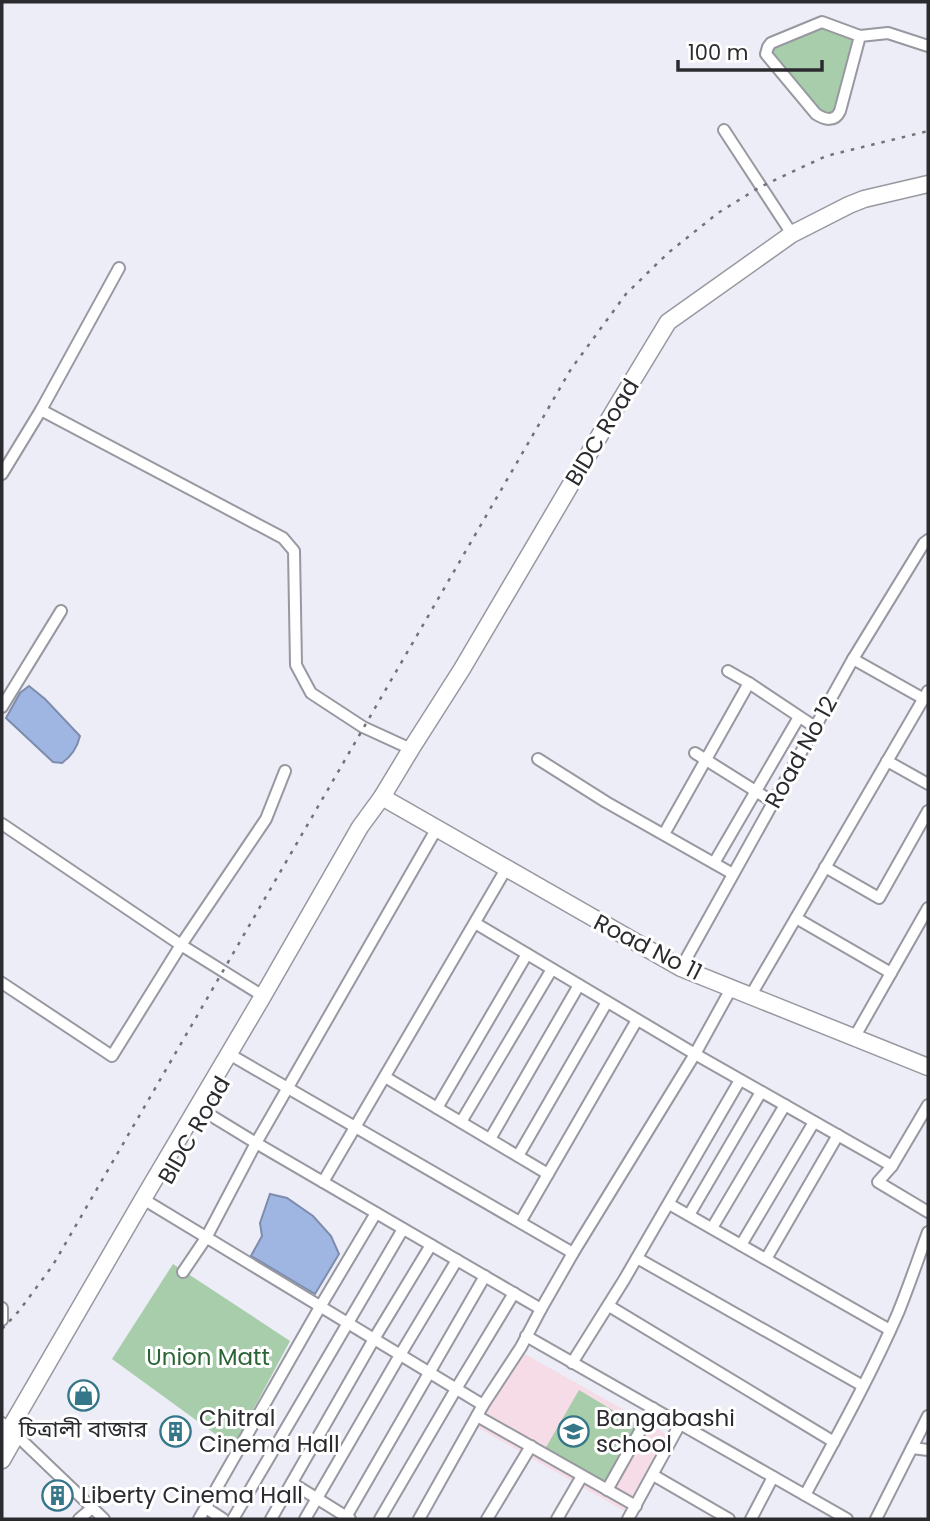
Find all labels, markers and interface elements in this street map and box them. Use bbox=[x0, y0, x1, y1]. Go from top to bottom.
scale bar bbox=[678, 28, 822, 72]
text: 100 m bbox=[688, 38, 748, 67]
street label: BIDC Road bbox=[557, 372, 647, 492]
street label: Road No 12 bbox=[757, 690, 845, 814]
street label: Road No 11 bbox=[588, 906, 708, 988]
street label: BIDC Road bbox=[150, 1070, 238, 1190]
park label: Union Matt bbox=[146, 1341, 270, 1373]
shop icon: চিত্রালী বাজার bbox=[66, 1378, 100, 1412]
place label: Chitral Cinema Hall bbox=[199, 1402, 340, 1460]
place label: Bangabashi school bbox=[596, 1402, 735, 1460]
place label: চিত্রালী বাজার bbox=[18, 1413, 147, 1445]
building icon: Chitral Cinema Hall bbox=[159, 1414, 193, 1448]
school or university icon: Bangabashi school bbox=[556, 1414, 590, 1448]
building icon: Liberty Cinema Hall bbox=[41, 1478, 75, 1512]
place label: Liberty Cinema Hall bbox=[81, 1479, 303, 1511]

